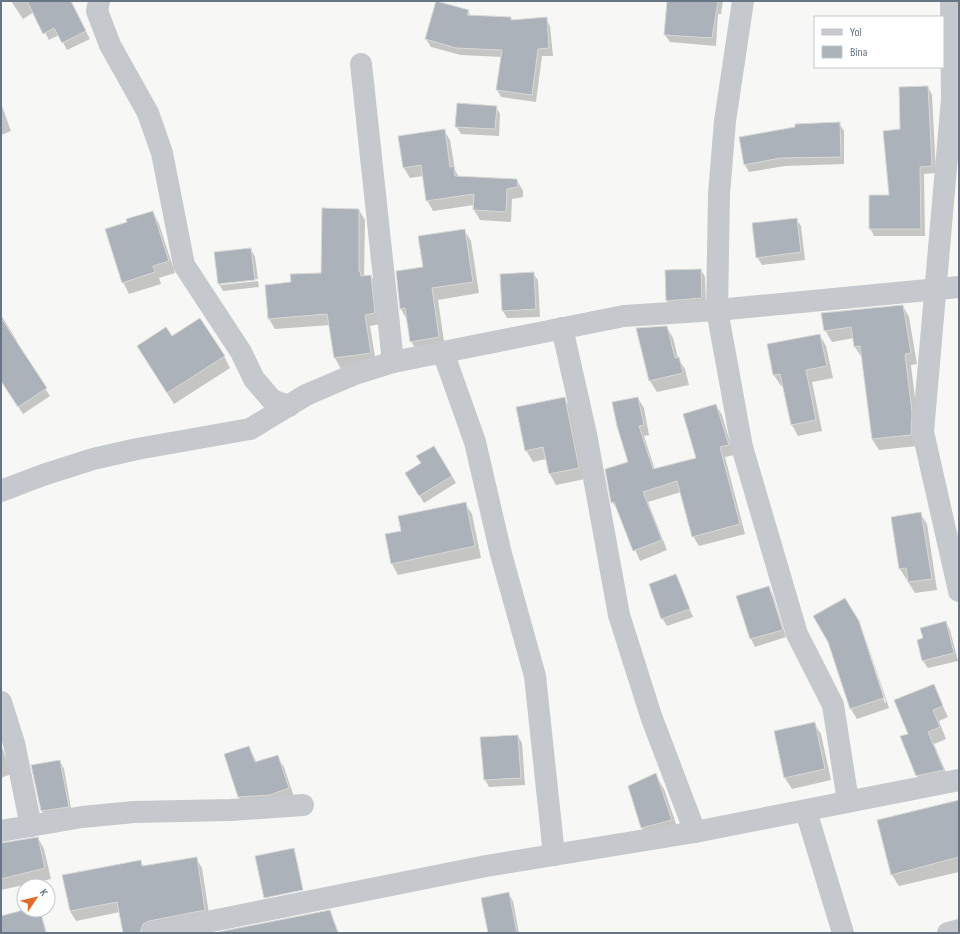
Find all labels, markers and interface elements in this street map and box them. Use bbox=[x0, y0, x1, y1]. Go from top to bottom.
legend bbox=[814, 16, 944, 68]
text: Yol bbox=[850, 25, 862, 40]
text: Bina bbox=[850, 45, 868, 60]
north arrow bbox=[16, 878, 56, 918]
text: K bbox=[37, 887, 51, 899]

